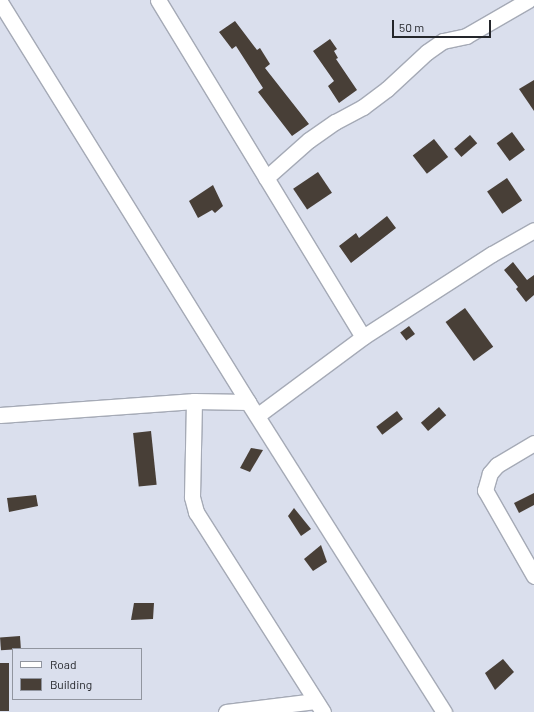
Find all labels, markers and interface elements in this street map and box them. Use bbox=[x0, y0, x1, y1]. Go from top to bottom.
scale bar bbox=[394, 12, 493, 38]
text: 50 m bbox=[399, 20, 424, 34]
legend bbox=[12, 648, 142, 700]
text: Road bbox=[50, 657, 77, 671]
text: Building bbox=[50, 677, 92, 691]

